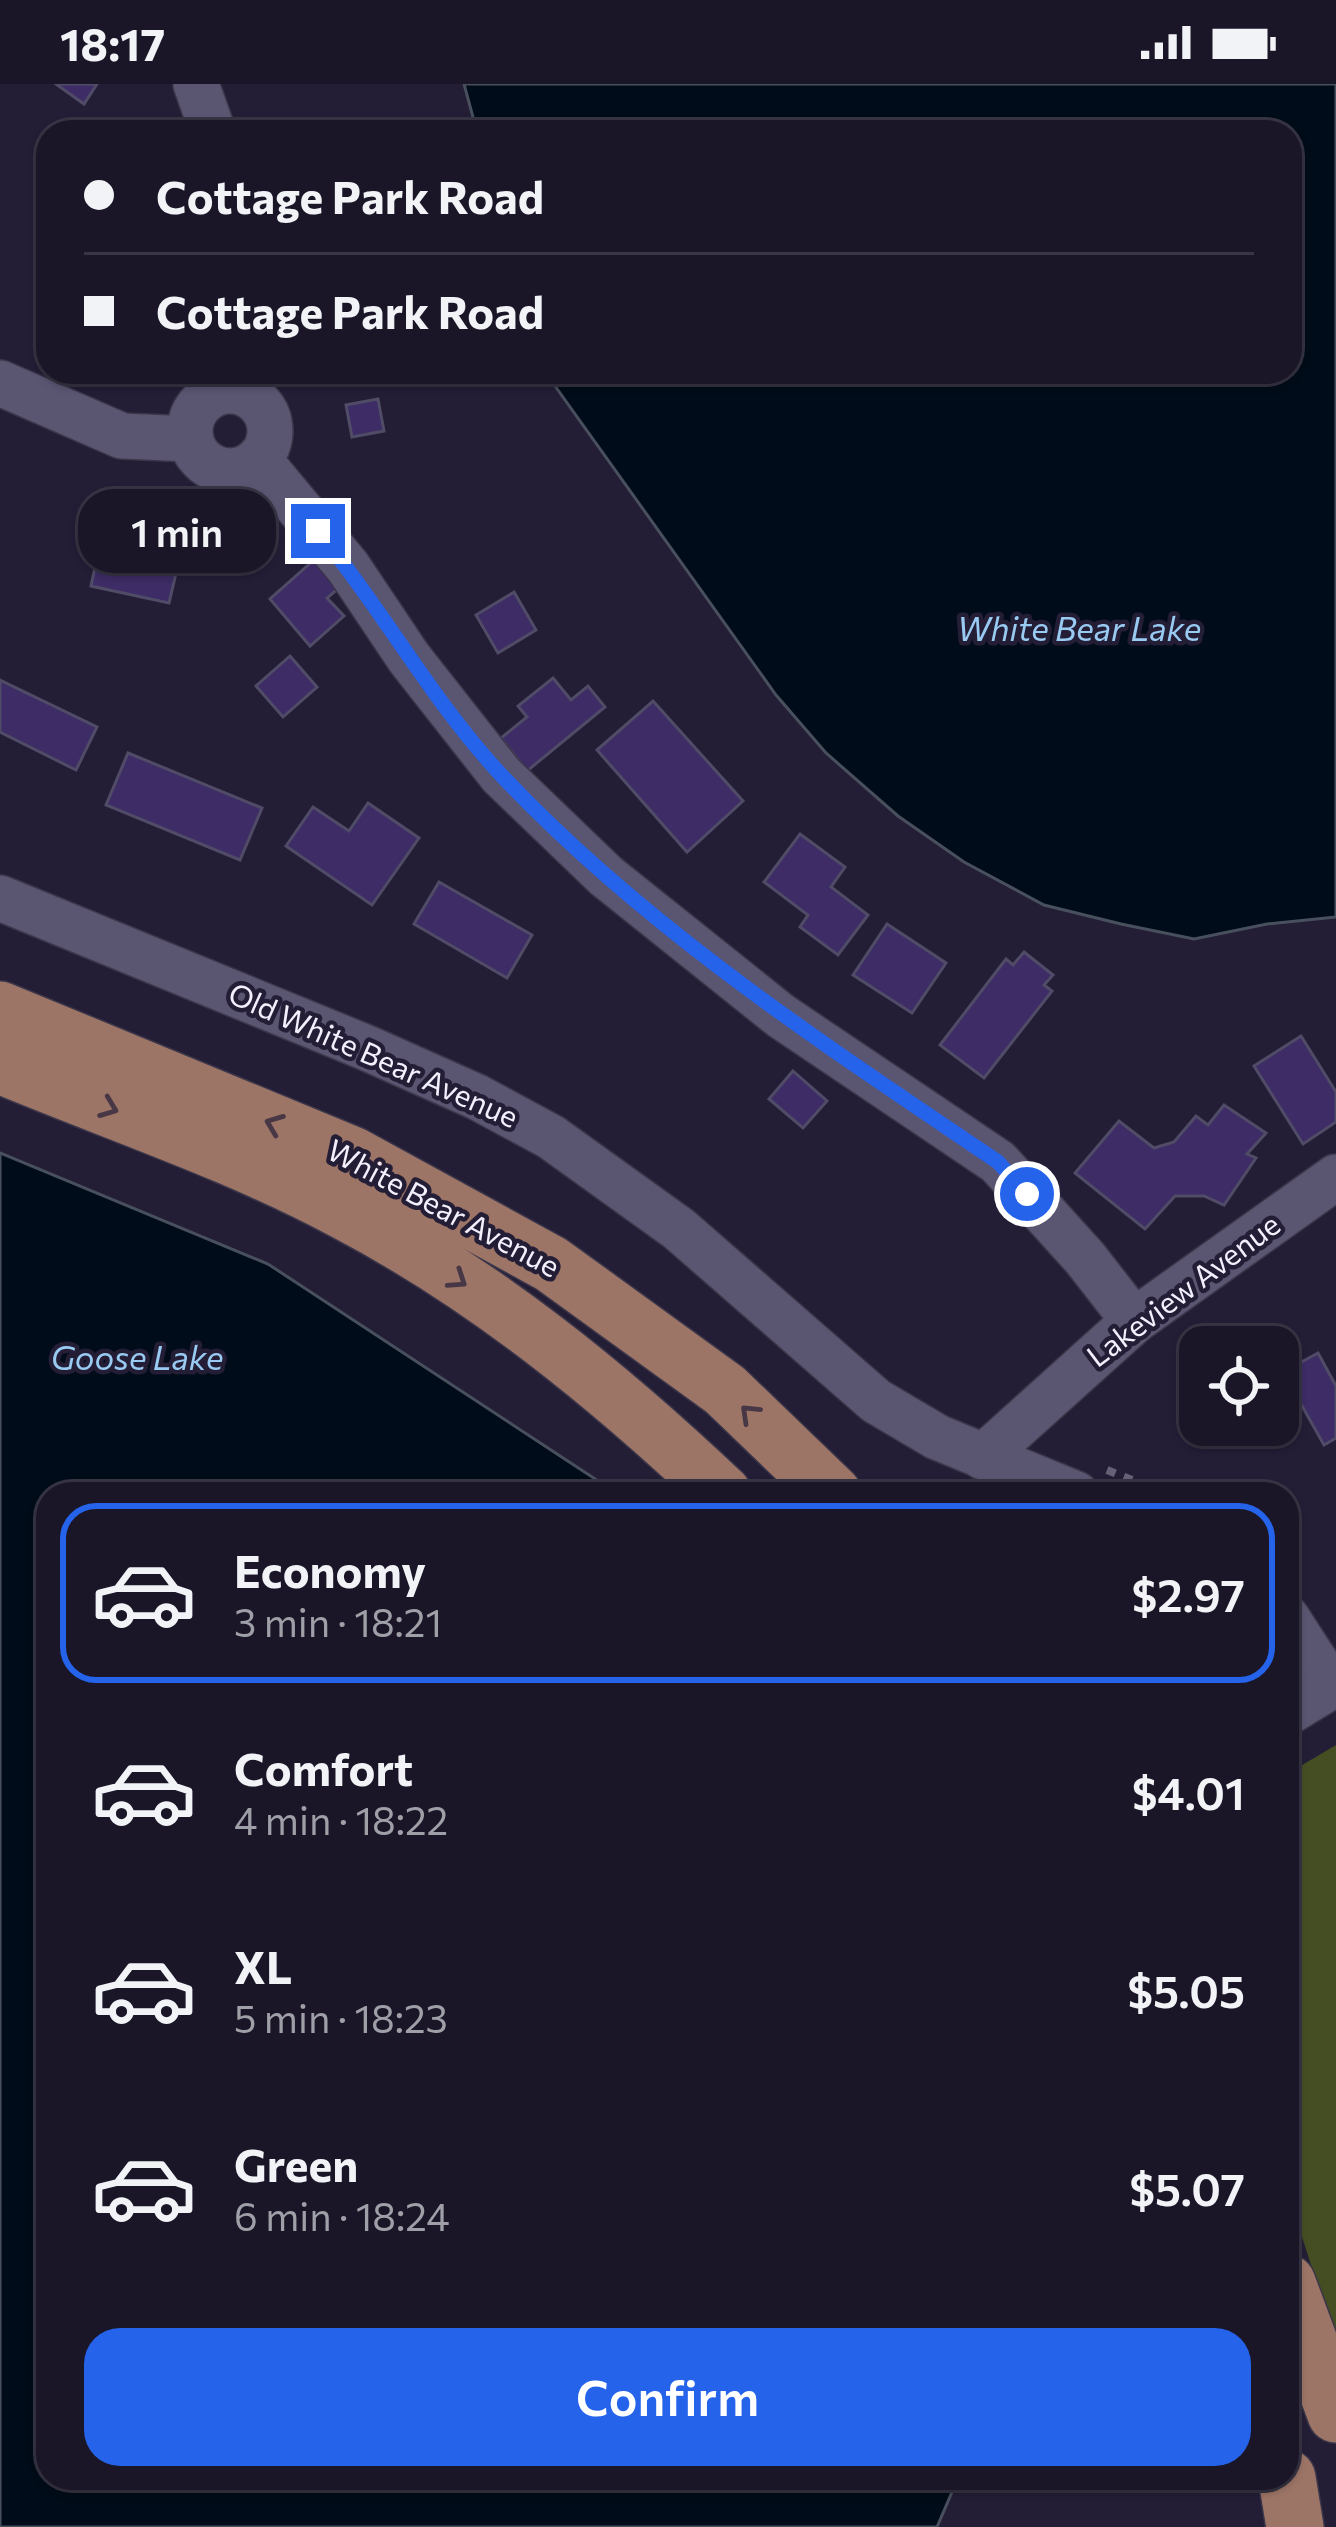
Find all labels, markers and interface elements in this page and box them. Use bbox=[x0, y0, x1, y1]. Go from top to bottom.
text: 18:17 bbox=[60, 15, 165, 70]
text: Cottage Park Road bbox=[156, 168, 544, 223]
text: Cottage Park Road bbox=[156, 283, 544, 338]
callout: 1 min bbox=[78, 489, 276, 573]
route end bbox=[291, 504, 345, 558]
text: 1 min bbox=[131, 507, 223, 555]
water label: White Bear Lake bbox=[957, 607, 1201, 648]
street label: Old White Bear Avenue bbox=[224, 973, 525, 1134]
one-way arrow bbox=[97, 1094, 118, 1118]
one-way arrow bbox=[265, 1114, 286, 1139]
street label: White Bear Avenue bbox=[322, 1130, 567, 1284]
route start bbox=[1000, 1167, 1054, 1221]
street label: Lakeview Avenue bbox=[1079, 1204, 1286, 1374]
one-way arrow bbox=[444, 1266, 466, 1288]
map controls bbox=[1179, 1326, 1299, 1446]
button: locate bbox=[1179, 1326, 1299, 1446]
water label: Goose Lake bbox=[51, 1336, 223, 1377]
one-way arrow bbox=[741, 1405, 762, 1427]
icon: car bbox=[90, 1539, 198, 1647]
text: Economy bbox=[234, 1542, 426, 1597]
text: $2.97 bbox=[1131, 1566, 1245, 1621]
text: 3 min · 18:21 bbox=[234, 1597, 442, 1645]
icon: car bbox=[90, 1737, 198, 1845]
text: Comfort bbox=[234, 1740, 413, 1795]
text: $4.01 bbox=[1132, 1764, 1245, 1819]
text: 4 min · 18:22 bbox=[234, 1795, 448, 1843]
icon: car bbox=[90, 1935, 198, 2043]
text: XL bbox=[234, 1938, 292, 1993]
text: $5.05 bbox=[1127, 1962, 1245, 2017]
text: 5 min · 18:23 bbox=[234, 1993, 448, 2041]
icon: car bbox=[90, 2133, 198, 2241]
text: Green bbox=[234, 2136, 358, 2191]
text: $5.07 bbox=[1129, 2160, 1245, 2215]
text: 6 min · 18:24 bbox=[234, 2191, 450, 2239]
button: Confirm bbox=[84, 2328, 1251, 2466]

